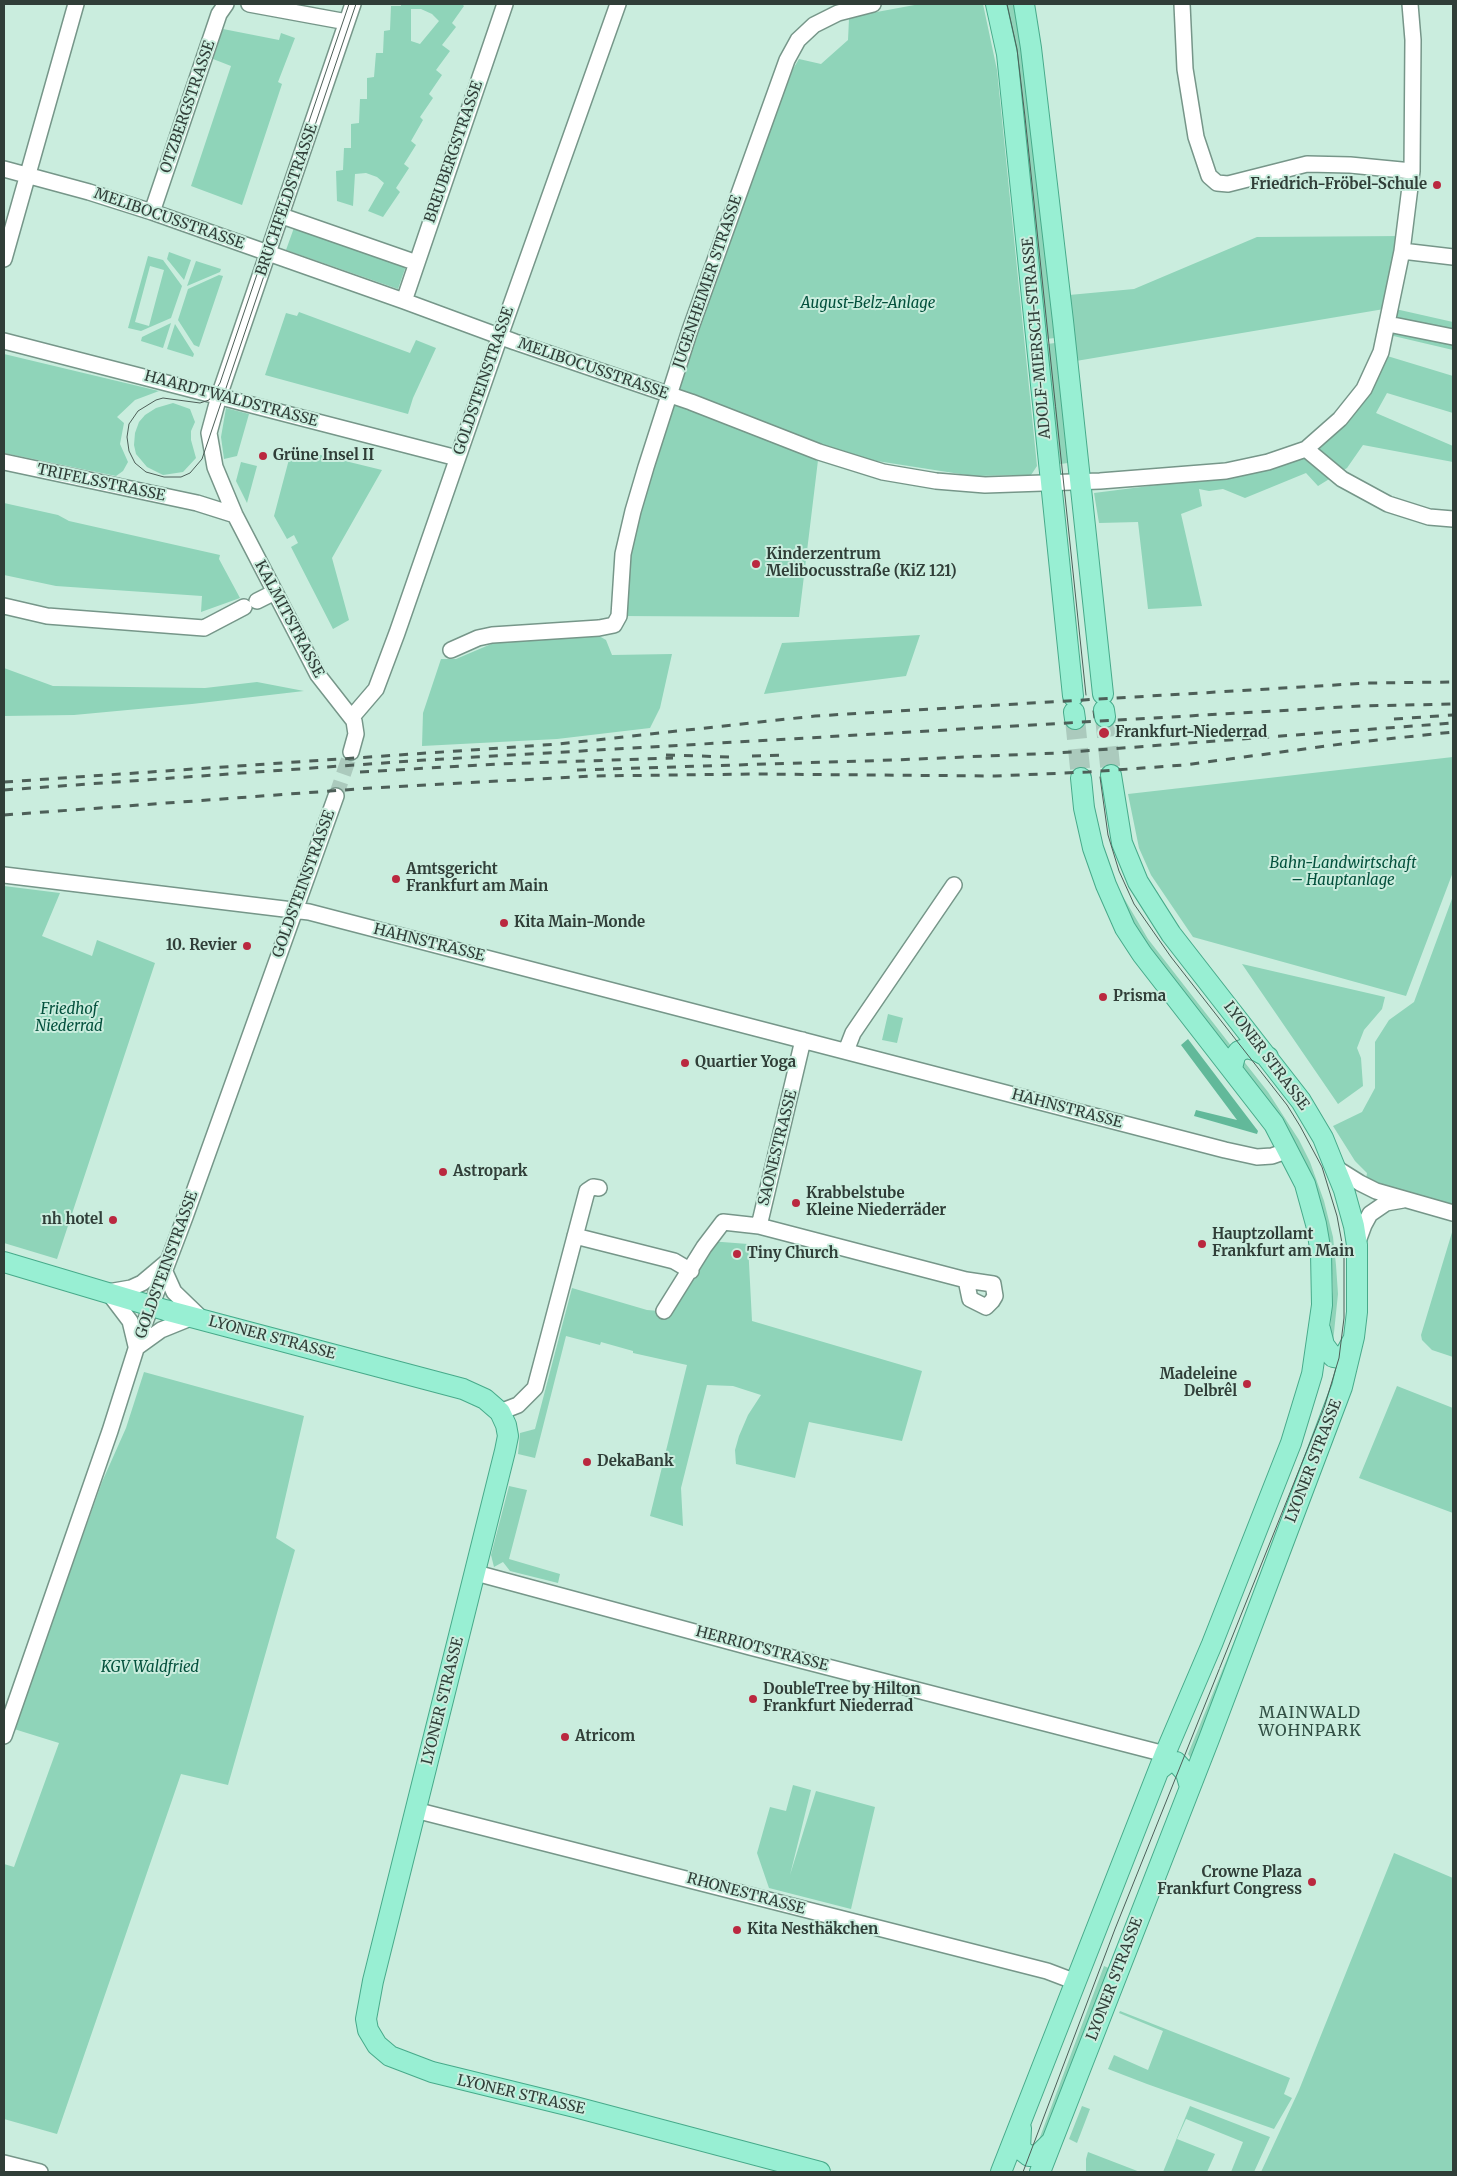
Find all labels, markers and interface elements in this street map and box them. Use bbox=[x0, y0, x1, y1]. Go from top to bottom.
street label: OTZBERGSTRASSE bbox=[157, 38, 219, 176]
street label: BREUBERGSTRASSE bbox=[421, 79, 487, 225]
street label: BRUCHFELDSTRASSE bbox=[253, 122, 321, 278]
place label: Friedrich-Fröbel-Schule bbox=[1250, 176, 1427, 194]
marker: Friedrich-Fröbel-Schule bbox=[1431, 179, 1443, 191]
street label: MELIBOCUSSTRASSE bbox=[91, 185, 247, 253]
street label: JUGENHEIMER STRASSE bbox=[670, 193, 746, 371]
street label: ADOLF-MIERSCH-STRASSE bbox=[1019, 236, 1055, 440]
park label: August-Belz-Anlage bbox=[801, 295, 935, 313]
street label: GOLDSTEINSTRASSE bbox=[450, 305, 518, 457]
street label: MELIBOCUSSTRASSE bbox=[515, 335, 671, 403]
street label: HAARDTWALDSTRASSE bbox=[142, 367, 320, 431]
place label: Grüne Insel II bbox=[273, 447, 374, 465]
marker: Grüne Insel II bbox=[257, 450, 269, 462]
street label: TRIFELSSTRASSE bbox=[35, 461, 167, 505]
place label: Kinderzentrum Melibocusstraße (KiZ 121) bbox=[766, 546, 957, 581]
street label: KALMITSTRASSE bbox=[251, 557, 327, 681]
marker: Kinderzentrum Melibocusstraße (KiZ 121) bbox=[750, 558, 762, 570]
place label: Frankfurt-Niederrad bbox=[1115, 724, 1267, 742]
marker: Frankfurt-Niederrad bbox=[1097, 726, 1111, 740]
street label: GOLDSTEINSTRASSE bbox=[269, 808, 339, 960]
park label: Bahn-Landwirtschaft – Hauptanlage bbox=[1270, 855, 1416, 890]
place label: Amtsgericht Frankfurt am Main bbox=[406, 861, 548, 896]
marker: Amtsgericht Frankfurt am Main bbox=[390, 873, 402, 885]
place label: Kita Main-Monde bbox=[514, 914, 645, 932]
marker: Kita Main-Monde bbox=[498, 917, 510, 929]
street label: HAHNSTRASSE bbox=[372, 921, 486, 965]
place label: 10. Revier bbox=[166, 937, 237, 955]
marker: 10. Revier bbox=[241, 940, 253, 952]
place label: Prisma bbox=[1113, 988, 1166, 1006]
marker: Prisma bbox=[1097, 991, 1109, 1003]
street label: LYONER STRASSE bbox=[1219, 998, 1313, 1114]
park label: Friedhof Niederrad bbox=[35, 1001, 103, 1036]
place label: Quartier Yoga bbox=[695, 1054, 796, 1072]
marker: Quartier Yoga bbox=[679, 1057, 691, 1069]
street label: HAHNSTRASSE bbox=[1010, 1086, 1124, 1132]
street label: SAONESTRASSE bbox=[755, 1088, 801, 1208]
place label: Astropark bbox=[453, 1163, 527, 1181]
marker: Astropark bbox=[437, 1166, 449, 1178]
place label: Krabbelstube Kleine Niederräder bbox=[806, 1185, 946, 1220]
street label: GOLDSTEINSTRASSE bbox=[132, 1189, 202, 1341]
marker: Krabbelstube Kleine Niederräder bbox=[790, 1197, 802, 1209]
place label: nh hotel bbox=[42, 1211, 103, 1229]
marker: nh hotel bbox=[107, 1214, 119, 1226]
place label: Hauptzollamt Frankfurt am Main bbox=[1212, 1226, 1354, 1261]
marker: Hauptzollamt Frankfurt am Main bbox=[1196, 1238, 1208, 1250]
place label: Tiny Church bbox=[747, 1245, 839, 1263]
marker: Tiny Church bbox=[731, 1248, 743, 1260]
street label: LYONER STRASSE bbox=[207, 1312, 337, 1364]
place label: Madeleine Delbrêl bbox=[1160, 1366, 1237, 1401]
marker: Madeleine Delbrêl bbox=[1241, 1378, 1253, 1390]
street label: LYONER STRASSE bbox=[1282, 1397, 1346, 1525]
place label: DekaBank bbox=[597, 1453, 674, 1471]
marker: DekaBank bbox=[581, 1456, 593, 1468]
street label: HERRIOTSTRASSE bbox=[694, 1623, 830, 1675]
street label: LYONER STRASSE bbox=[418, 1635, 468, 1767]
park label: KGV Waldfried bbox=[101, 1659, 199, 1677]
place label: DoubleTree by Hilton Frankfurt Niederrad bbox=[763, 1681, 921, 1716]
marker: DoubleTree by Hilton Frankfurt Niederrad bbox=[747, 1693, 759, 1705]
district label: MAINWALD WOHNPARK bbox=[1257, 1703, 1363, 1741]
place label: Atricom bbox=[575, 1728, 635, 1746]
marker: Atricom bbox=[559, 1731, 571, 1743]
place label: Crowne Plaza Frankfurt Congress bbox=[1157, 1864, 1302, 1899]
street label: RHONESTRASSE bbox=[685, 1870, 807, 1918]
marker: Crowne Plaza Frankfurt Congress bbox=[1306, 1876, 1318, 1888]
street label: LYONER STRASSE bbox=[1083, 1915, 1147, 2043]
place label: Kita Nesthäkchen bbox=[747, 1921, 878, 1939]
marker: Kita Nesthäkchen bbox=[731, 1924, 743, 1936]
street label: LYONER STRASSE bbox=[455, 2072, 587, 2118]

